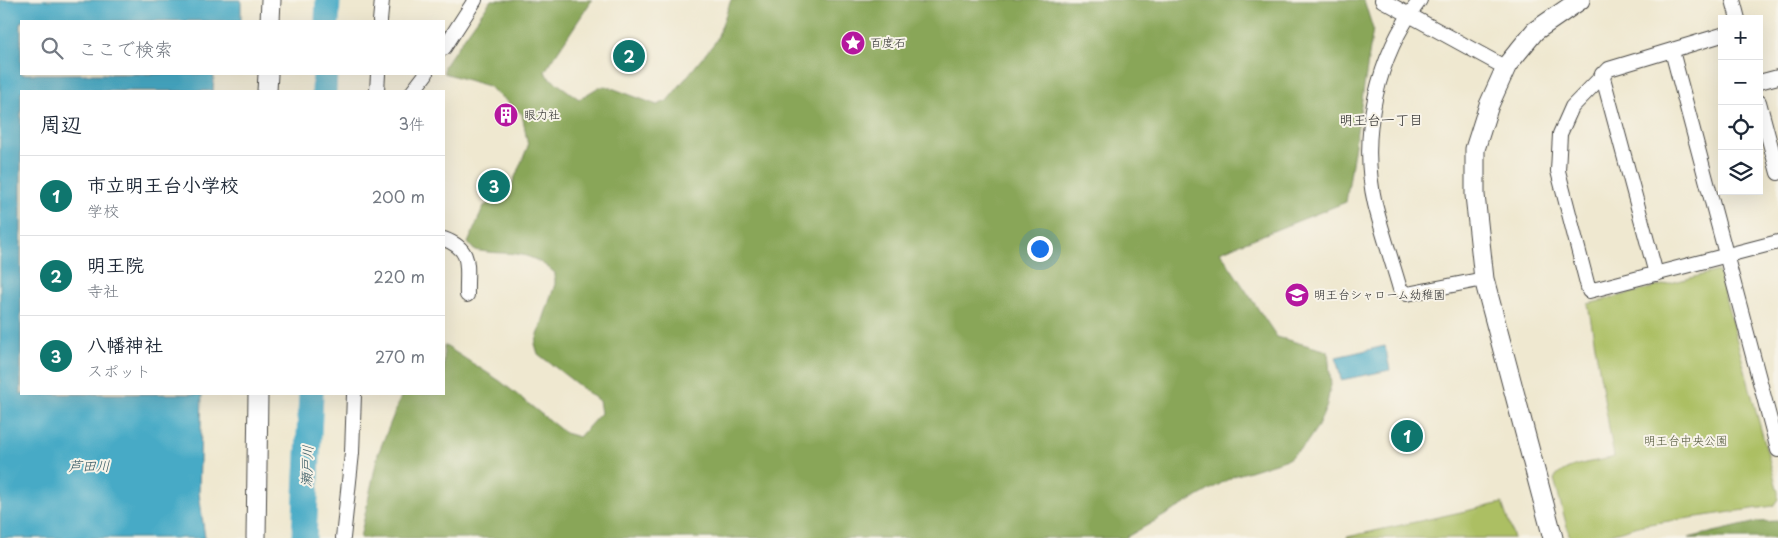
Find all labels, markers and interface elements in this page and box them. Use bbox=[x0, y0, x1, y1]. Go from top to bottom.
map controls bbox=[1718, 15, 1763, 195]
button: + bbox=[1718, 15, 1763, 60]
search box bbox=[20, 20, 445, 75]
place icon: 百度石 bbox=[840, 30, 866, 56]
place label: 百度石 bbox=[870, 33, 906, 51]
icon: search bbox=[38, 34, 66, 62]
text: ここで検索 bbox=[78, 34, 173, 62]
pin: 2 bbox=[613, 37, 645, 75]
button: − bbox=[1718, 60, 1763, 105]
building icon: 眼力社 bbox=[493, 102, 519, 128]
place label: 眼力社 bbox=[524, 105, 560, 123]
button: locate bbox=[1718, 105, 1763, 150]
text: 周辺 bbox=[40, 107, 82, 139]
district label: 明王台一丁目 bbox=[1339, 109, 1423, 130]
text: 3件 bbox=[398, 111, 425, 135]
button: layers bbox=[1718, 150, 1763, 195]
pin: 3 bbox=[478, 167, 510, 205]
text: 市立明王台小学校 bbox=[87, 170, 239, 198]
text: 1 bbox=[52, 184, 60, 208]
text: 200 m bbox=[372, 184, 425, 208]
text: 学校 bbox=[87, 198, 119, 222]
your location bbox=[1027, 236, 1053, 262]
text: 明王院 bbox=[87, 250, 144, 278]
text: 2 bbox=[50, 264, 62, 288]
text: 220 m bbox=[374, 264, 425, 288]
text: 寺社 bbox=[87, 278, 119, 302]
school or university icon: 明王台シャローム幼稚園 bbox=[1284, 282, 1310, 308]
place label: 明王台シャローム幼稚園 bbox=[1314, 285, 1446, 303]
text: 八幡神社 bbox=[87, 330, 163, 358]
text: 3 bbox=[51, 344, 61, 368]
text: 270 m bbox=[375, 344, 425, 368]
text: スポット bbox=[87, 358, 151, 382]
pin: 1 bbox=[1391, 417, 1423, 455]
park label: 明王台中央公園 bbox=[1644, 431, 1728, 449]
water label: 瀬戸川 bbox=[295, 444, 318, 487]
water label: 芦田川 bbox=[68, 455, 110, 476]

